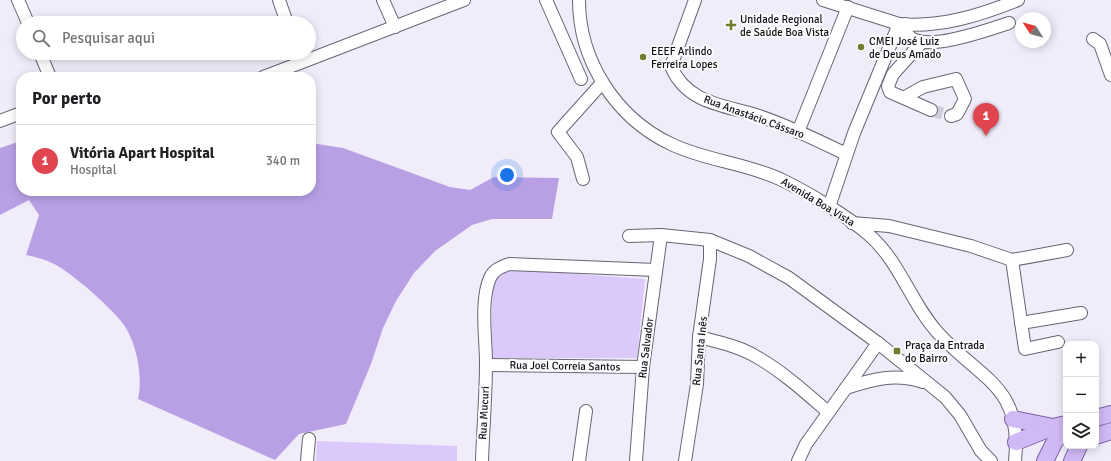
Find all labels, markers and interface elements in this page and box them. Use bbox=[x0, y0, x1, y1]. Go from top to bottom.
north arrow bbox=[1015, 12, 1051, 48]
place label: Unidade Regional de Saúde Boa Vista bbox=[740, 13, 830, 39]
search box bbox=[16, 16, 316, 60]
marker: Unidade Regional de Saúde Boa Vista bbox=[725, 19, 737, 31]
icon: search bbox=[30, 27, 52, 49]
text: Pesquisar aqui bbox=[62, 29, 155, 47]
place label: CMEI José Luiz de Deus Amado bbox=[869, 35, 941, 61]
marker: CMEI José Luiz de Deus Amado bbox=[856, 42, 866, 52]
place label: EEEF Arlindo Ferreira Lopes bbox=[651, 45, 718, 71]
marker: EEEF Arlindo Ferreira Lopes bbox=[638, 52, 648, 62]
text: Por perto bbox=[32, 88, 101, 109]
street label: Rua Anastácio Cássaro bbox=[702, 93, 806, 141]
pin: 1 bbox=[973, 103, 999, 136]
text: Vitória Apart Hospital bbox=[70, 144, 215, 162]
text: 1 bbox=[41, 153, 49, 169]
text: 340 m bbox=[266, 153, 300, 169]
text: Hospital bbox=[70, 162, 117, 178]
your location bbox=[497, 165, 517, 185]
street label: Avenida Boa Vista bbox=[779, 175, 858, 229]
street label: Rua Santa Inês bbox=[690, 316, 710, 386]
street label: Rua Salvador bbox=[636, 317, 656, 379]
place label: Praça da Entrada do Bairro bbox=[905, 339, 985, 365]
map controls bbox=[1063, 341, 1099, 449]
button: + bbox=[1063, 341, 1099, 377]
marker: Praça da Entrada do Bairro bbox=[892, 346, 902, 356]
street label: Rua Joel Correia Santos bbox=[509, 359, 621, 373]
button: − bbox=[1063, 377, 1099, 413]
street label: Rua Mucuri bbox=[476, 386, 492, 440]
button: layers bbox=[1063, 413, 1099, 449]

